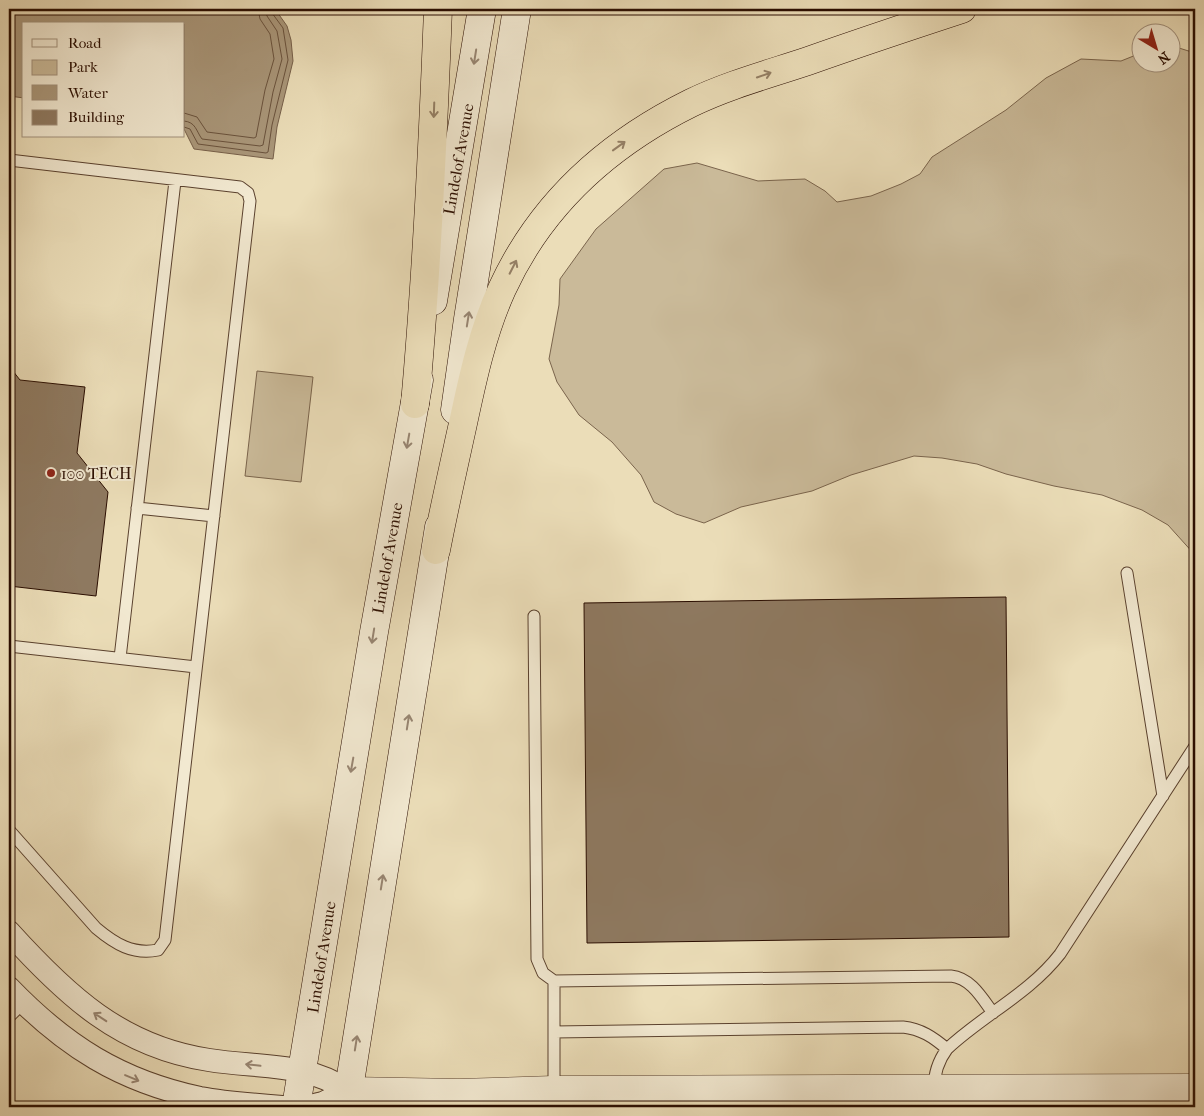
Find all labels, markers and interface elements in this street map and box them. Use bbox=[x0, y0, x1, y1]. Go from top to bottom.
legend bbox=[22, 22, 185, 138]
north arrow bbox=[1132, 22, 1182, 72]
text: Road bbox=[68, 34, 102, 52]
one-way arrow bbox=[469, 48, 479, 64]
text: N bbox=[1154, 48, 1173, 68]
text: Park bbox=[68, 58, 98, 76]
one-way arrow bbox=[756, 70, 772, 80]
text: Water bbox=[67, 84, 108, 102]
one-way arrow bbox=[429, 102, 439, 118]
street label: Lindelof Avenue bbox=[439, 102, 478, 216]
text: Building bbox=[68, 108, 125, 126]
one-way arrow bbox=[611, 141, 625, 151]
one-way arrow bbox=[508, 260, 518, 275]
one-way arrow bbox=[463, 311, 473, 327]
one-way arrow bbox=[402, 433, 412, 449]
place label: 100 TECH bbox=[61, 464, 132, 483]
marker: 100 TECH bbox=[45, 467, 57, 479]
street label: Lindelof Avenue bbox=[368, 501, 407, 615]
one-way arrow bbox=[368, 627, 378, 643]
one-way arrow bbox=[403, 714, 413, 730]
one-way arrow bbox=[347, 757, 357, 773]
one-way arrow bbox=[378, 874, 388, 890]
street label: Lindelof Avenue bbox=[303, 900, 340, 1014]
one-way arrow bbox=[94, 1012, 108, 1022]
one-way arrow bbox=[352, 1035, 362, 1051]
one-way arrow bbox=[246, 1060, 262, 1070]
one-way arrow bbox=[124, 1073, 139, 1083]

